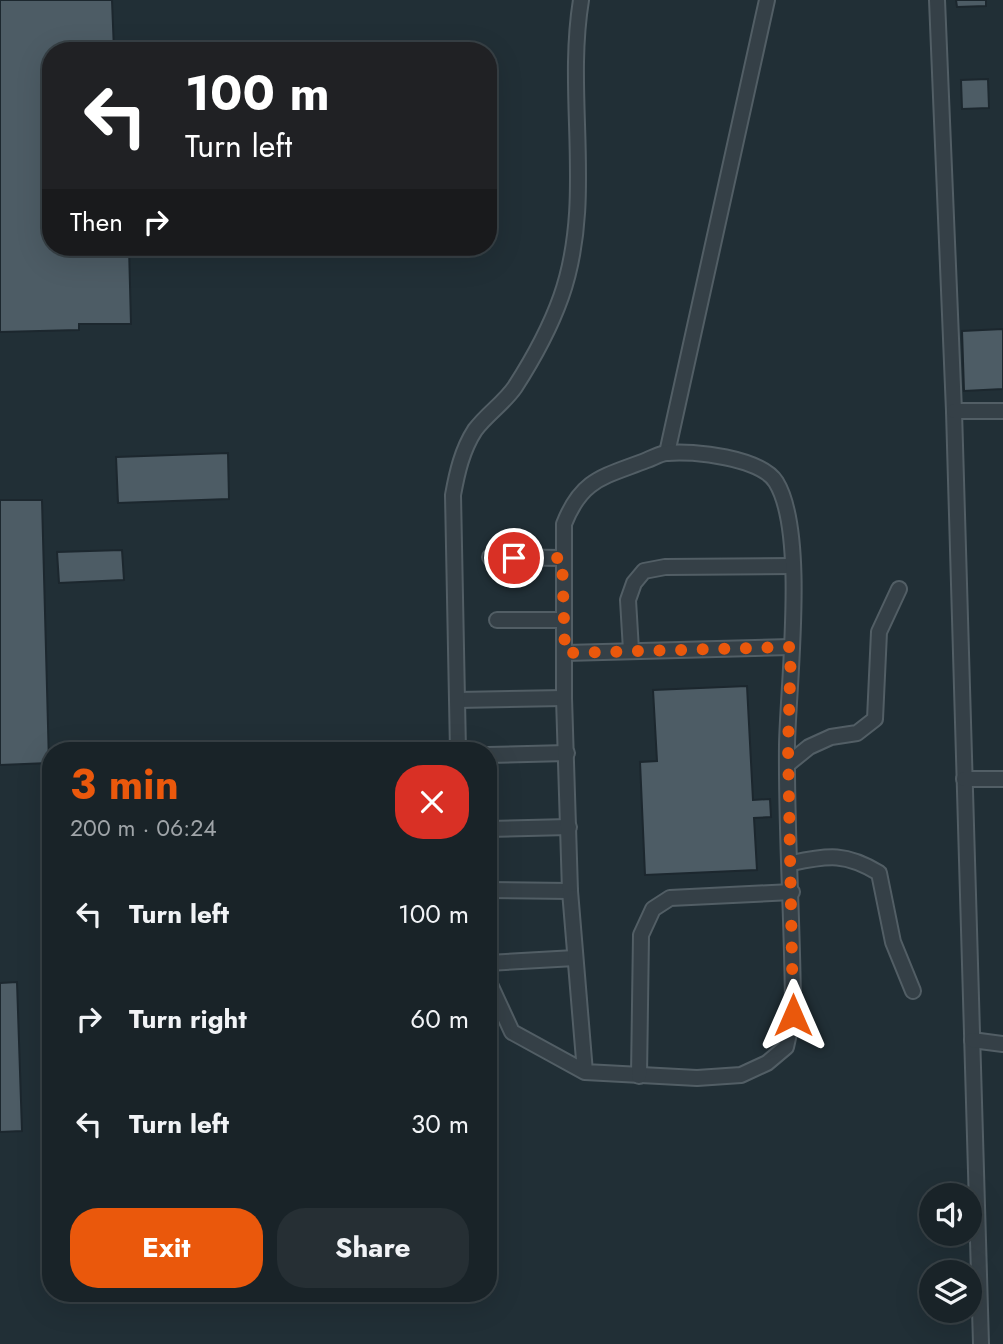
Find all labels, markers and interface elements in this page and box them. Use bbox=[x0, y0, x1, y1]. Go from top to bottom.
text: 100 m bbox=[185, 58, 330, 128]
icon: left bbox=[70, 70, 161, 161]
text: Turn left bbox=[185, 123, 292, 169]
text: Then bbox=[70, 203, 123, 241]
icon: right bbox=[137, 203, 175, 241]
pin bbox=[484, 528, 544, 588]
icon: arrive bbox=[495, 539, 533, 577]
text: 3 min bbox=[70, 754, 179, 815]
button: close bbox=[395, 765, 469, 839]
text: 200 m · 06:24 bbox=[70, 811, 217, 845]
icon: left bbox=[70, 895, 108, 933]
text: Turn left bbox=[129, 895, 229, 933]
text: 100 m bbox=[398, 895, 469, 933]
position arrow bbox=[756, 978, 830, 1052]
icon: right bbox=[70, 1000, 108, 1038]
text: Turn right bbox=[129, 1000, 247, 1038]
text: 60 m bbox=[410, 1000, 469, 1038]
icon: left bbox=[70, 1105, 108, 1143]
text: Turn left bbox=[129, 1105, 229, 1143]
text: 30 m bbox=[411, 1105, 469, 1143]
map controls bbox=[919, 1183, 982, 1323]
button: sound bbox=[919, 1183, 982, 1246]
button: Exit bbox=[70, 1208, 263, 1288]
button: Share bbox=[277, 1208, 469, 1288]
button: layers bbox=[919, 1260, 982, 1323]

